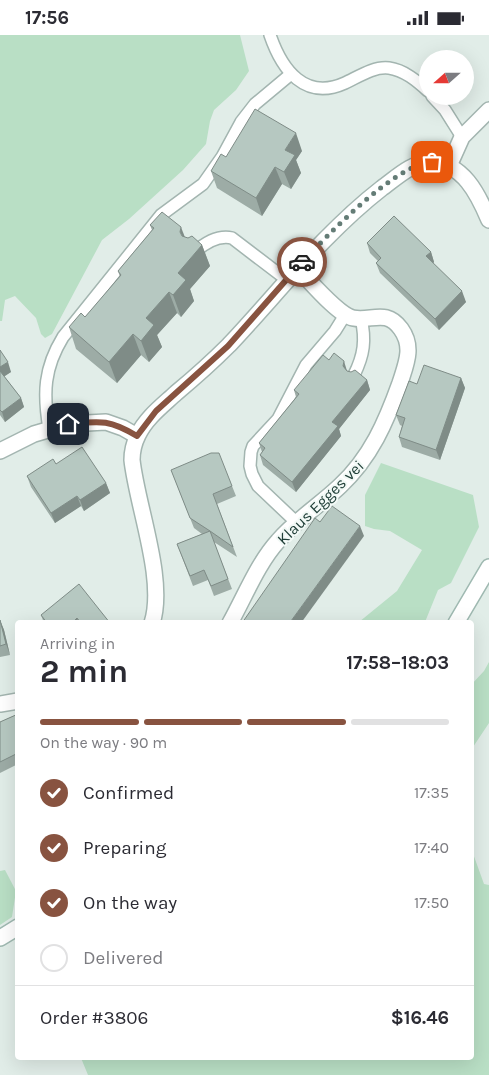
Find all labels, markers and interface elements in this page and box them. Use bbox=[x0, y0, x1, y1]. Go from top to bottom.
text: 17:56 bbox=[25, 7, 69, 29]
north arrow bbox=[419, 50, 474, 105]
map controls bbox=[419, 50, 474, 105]
pin bbox=[411, 141, 453, 183]
icon: bag bbox=[418, 148, 446, 176]
courier bbox=[277, 237, 327, 287]
icon: car bbox=[288, 248, 316, 276]
pin bbox=[47, 403, 89, 445]
icon: home bbox=[54, 410, 82, 438]
street label: Klaus Egges vei bbox=[273, 456, 368, 549]
text: Arriving in bbox=[40, 634, 115, 653]
text: 17:58–18:03 bbox=[346, 652, 449, 674]
text: 2 min bbox=[40, 653, 128, 690]
text: On the way · 90 m bbox=[40, 733, 167, 752]
icon: check bbox=[40, 779, 68, 807]
text: Confirmed bbox=[83, 782, 174, 804]
text: 17:35 bbox=[414, 783, 449, 802]
icon: check bbox=[40, 834, 68, 862]
text: Preparing bbox=[83, 837, 166, 859]
text: 17:40 bbox=[414, 838, 449, 857]
icon: check bbox=[40, 889, 68, 917]
text: On the way bbox=[83, 892, 177, 914]
text: 17:50 bbox=[414, 893, 449, 912]
text: Delivered bbox=[83, 947, 163, 969]
text: Order #3806 bbox=[40, 1007, 148, 1029]
text: $16.46 bbox=[391, 1007, 449, 1029]

